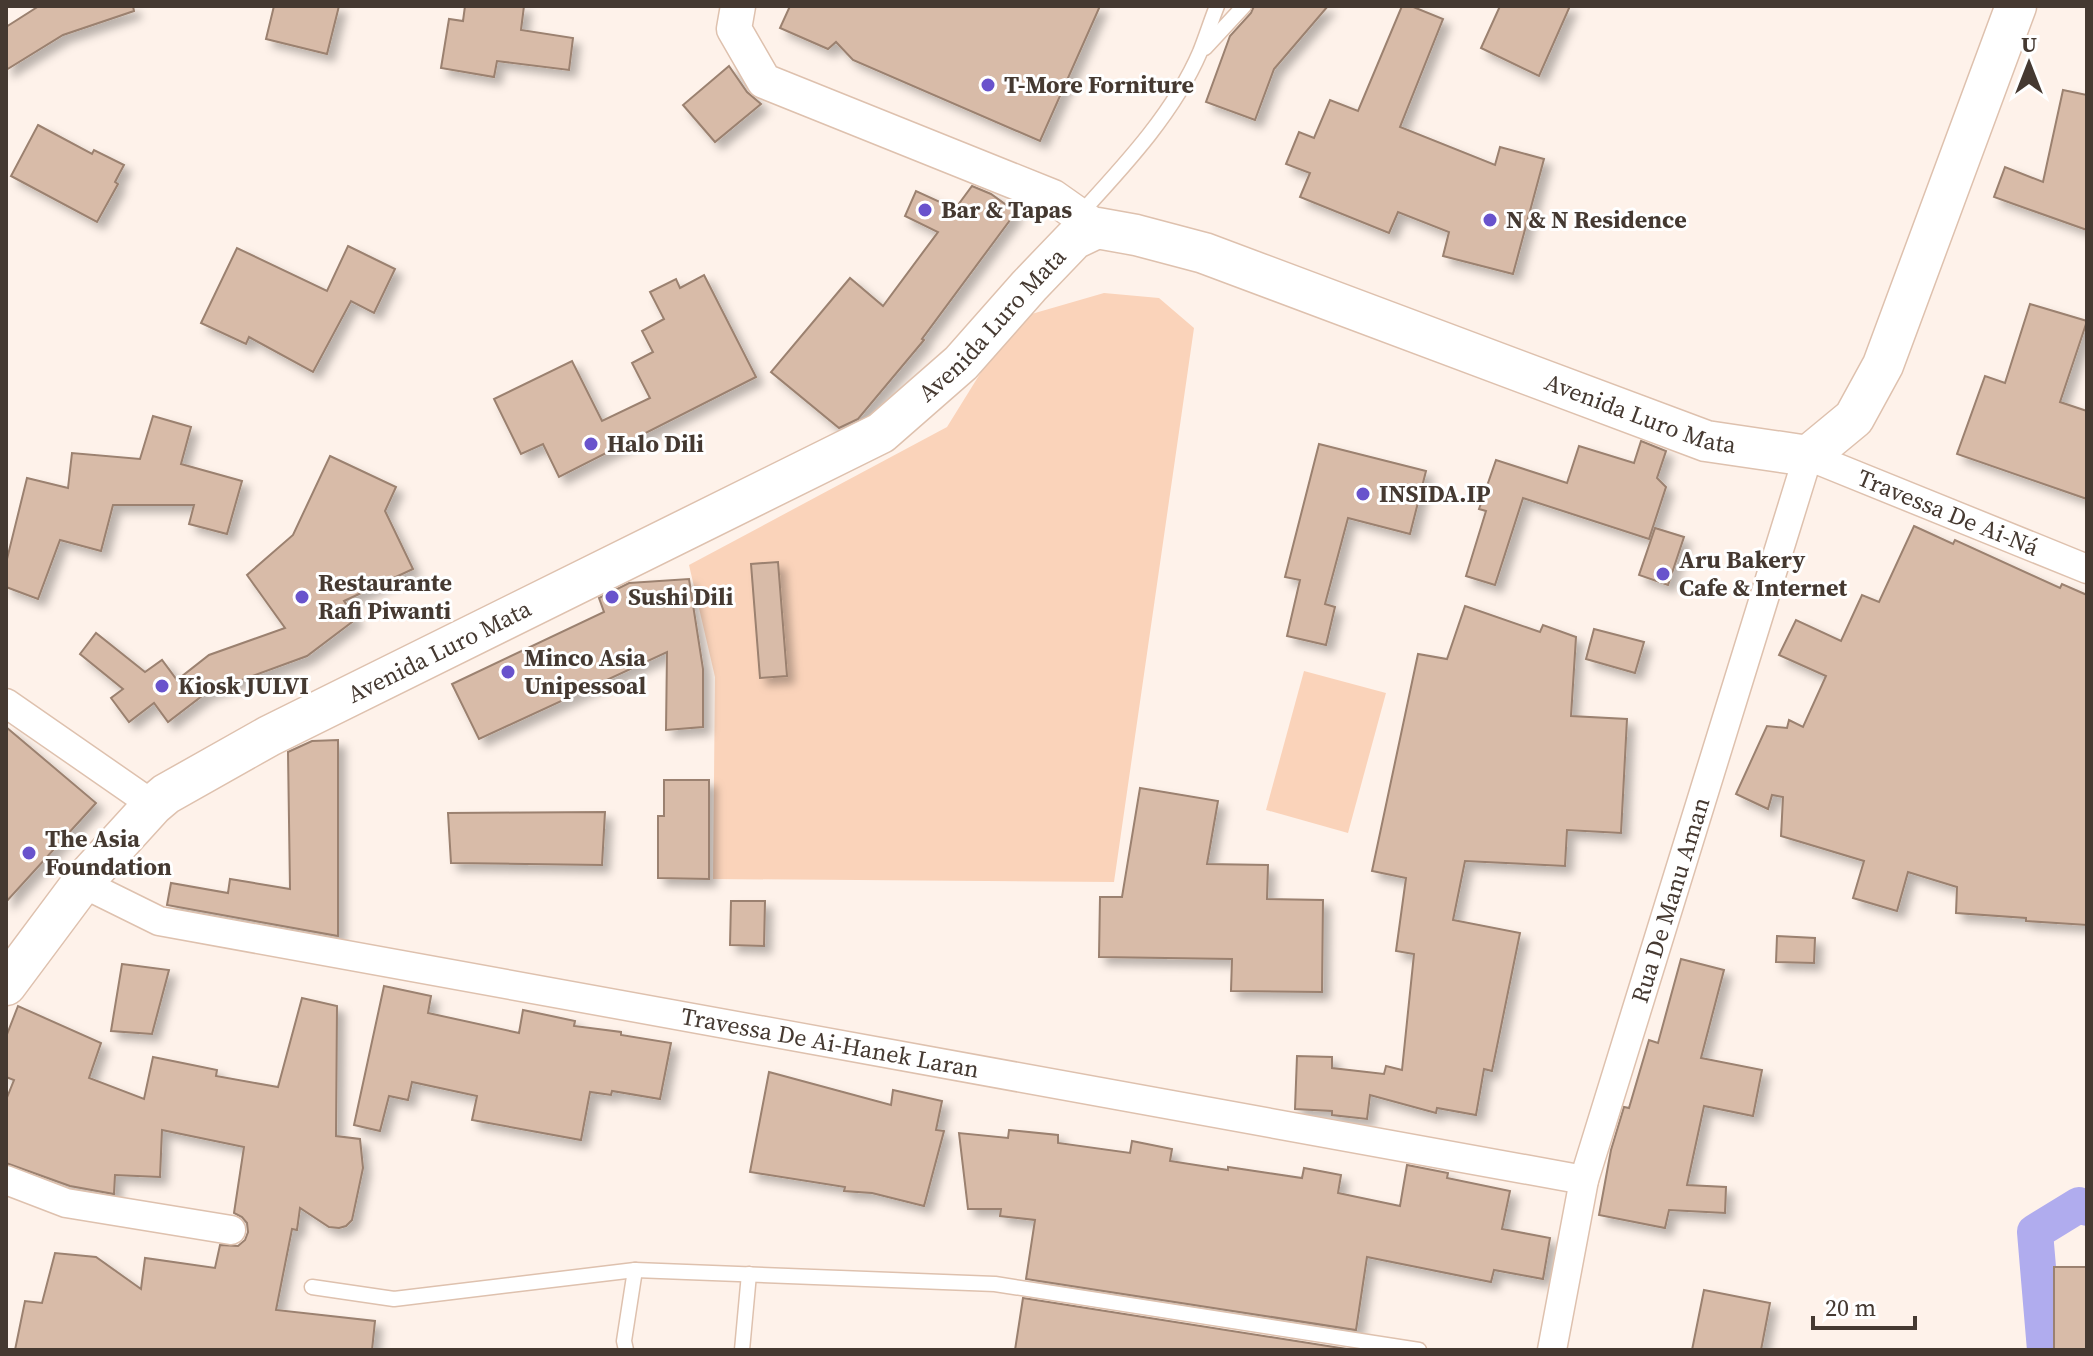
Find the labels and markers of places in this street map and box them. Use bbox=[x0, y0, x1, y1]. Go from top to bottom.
place label: T-More Forniture bbox=[1004, 68, 1194, 101]
marker: T-More Forniture bbox=[979, 76, 997, 94]
place label: Bar & Tapas bbox=[941, 193, 1072, 226]
marker: Bar & Tapas bbox=[916, 201, 934, 219]
place label: N & N Residence bbox=[1506, 203, 1687, 236]
marker: N & N Residence bbox=[1481, 211, 1499, 229]
place label: Halo Dili bbox=[607, 427, 704, 460]
marker: Halo Dili bbox=[582, 435, 600, 453]
place label: INSIDA.IP bbox=[1379, 477, 1491, 510]
marker: INSIDA.IP bbox=[1354, 485, 1372, 503]
place label: Aru Bakery Cafe & Internet bbox=[1679, 543, 1848, 604]
marker: Aru Bakery Cafe & Internet bbox=[1654, 565, 1672, 583]
place label: Restaurante Rafi Piwanti bbox=[318, 566, 452, 627]
place label: Sushi Dili bbox=[628, 580, 734, 613]
marker: Restaurante Rafi Piwanti bbox=[293, 588, 311, 606]
marker: Sushi Dili bbox=[603, 588, 621, 606]
place label: Minco Asia Unipessoal bbox=[524, 641, 646, 702]
marker: Minco Asia Unipessoal bbox=[499, 663, 517, 681]
place label: Kiosk JULVI bbox=[178, 669, 309, 702]
marker: Kiosk JULVI bbox=[153, 677, 171, 695]
place label: The Asia Foundation bbox=[45, 822, 172, 883]
marker: The Asia Foundation bbox=[20, 844, 38, 862]

